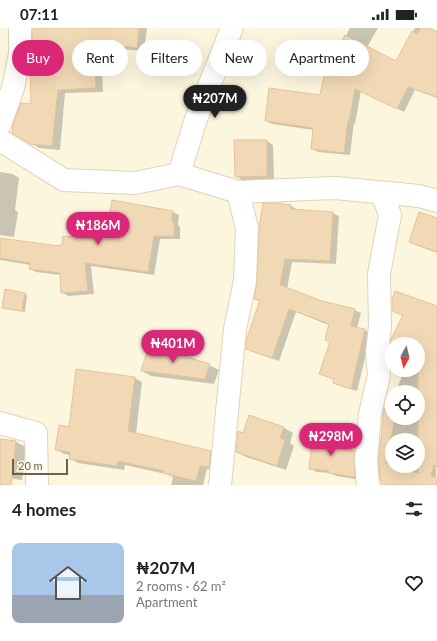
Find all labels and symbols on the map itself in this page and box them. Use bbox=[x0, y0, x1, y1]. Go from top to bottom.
pin: ₦207M bbox=[187, 85, 243, 119]
pin: ₦186M bbox=[70, 212, 126, 246]
pin: ₦401M bbox=[145, 330, 201, 364]
north arrow bbox=[385, 337, 425, 377]
pin: ₦298M bbox=[303, 423, 359, 457]
scale bar bbox=[12, 457, 68, 476]

